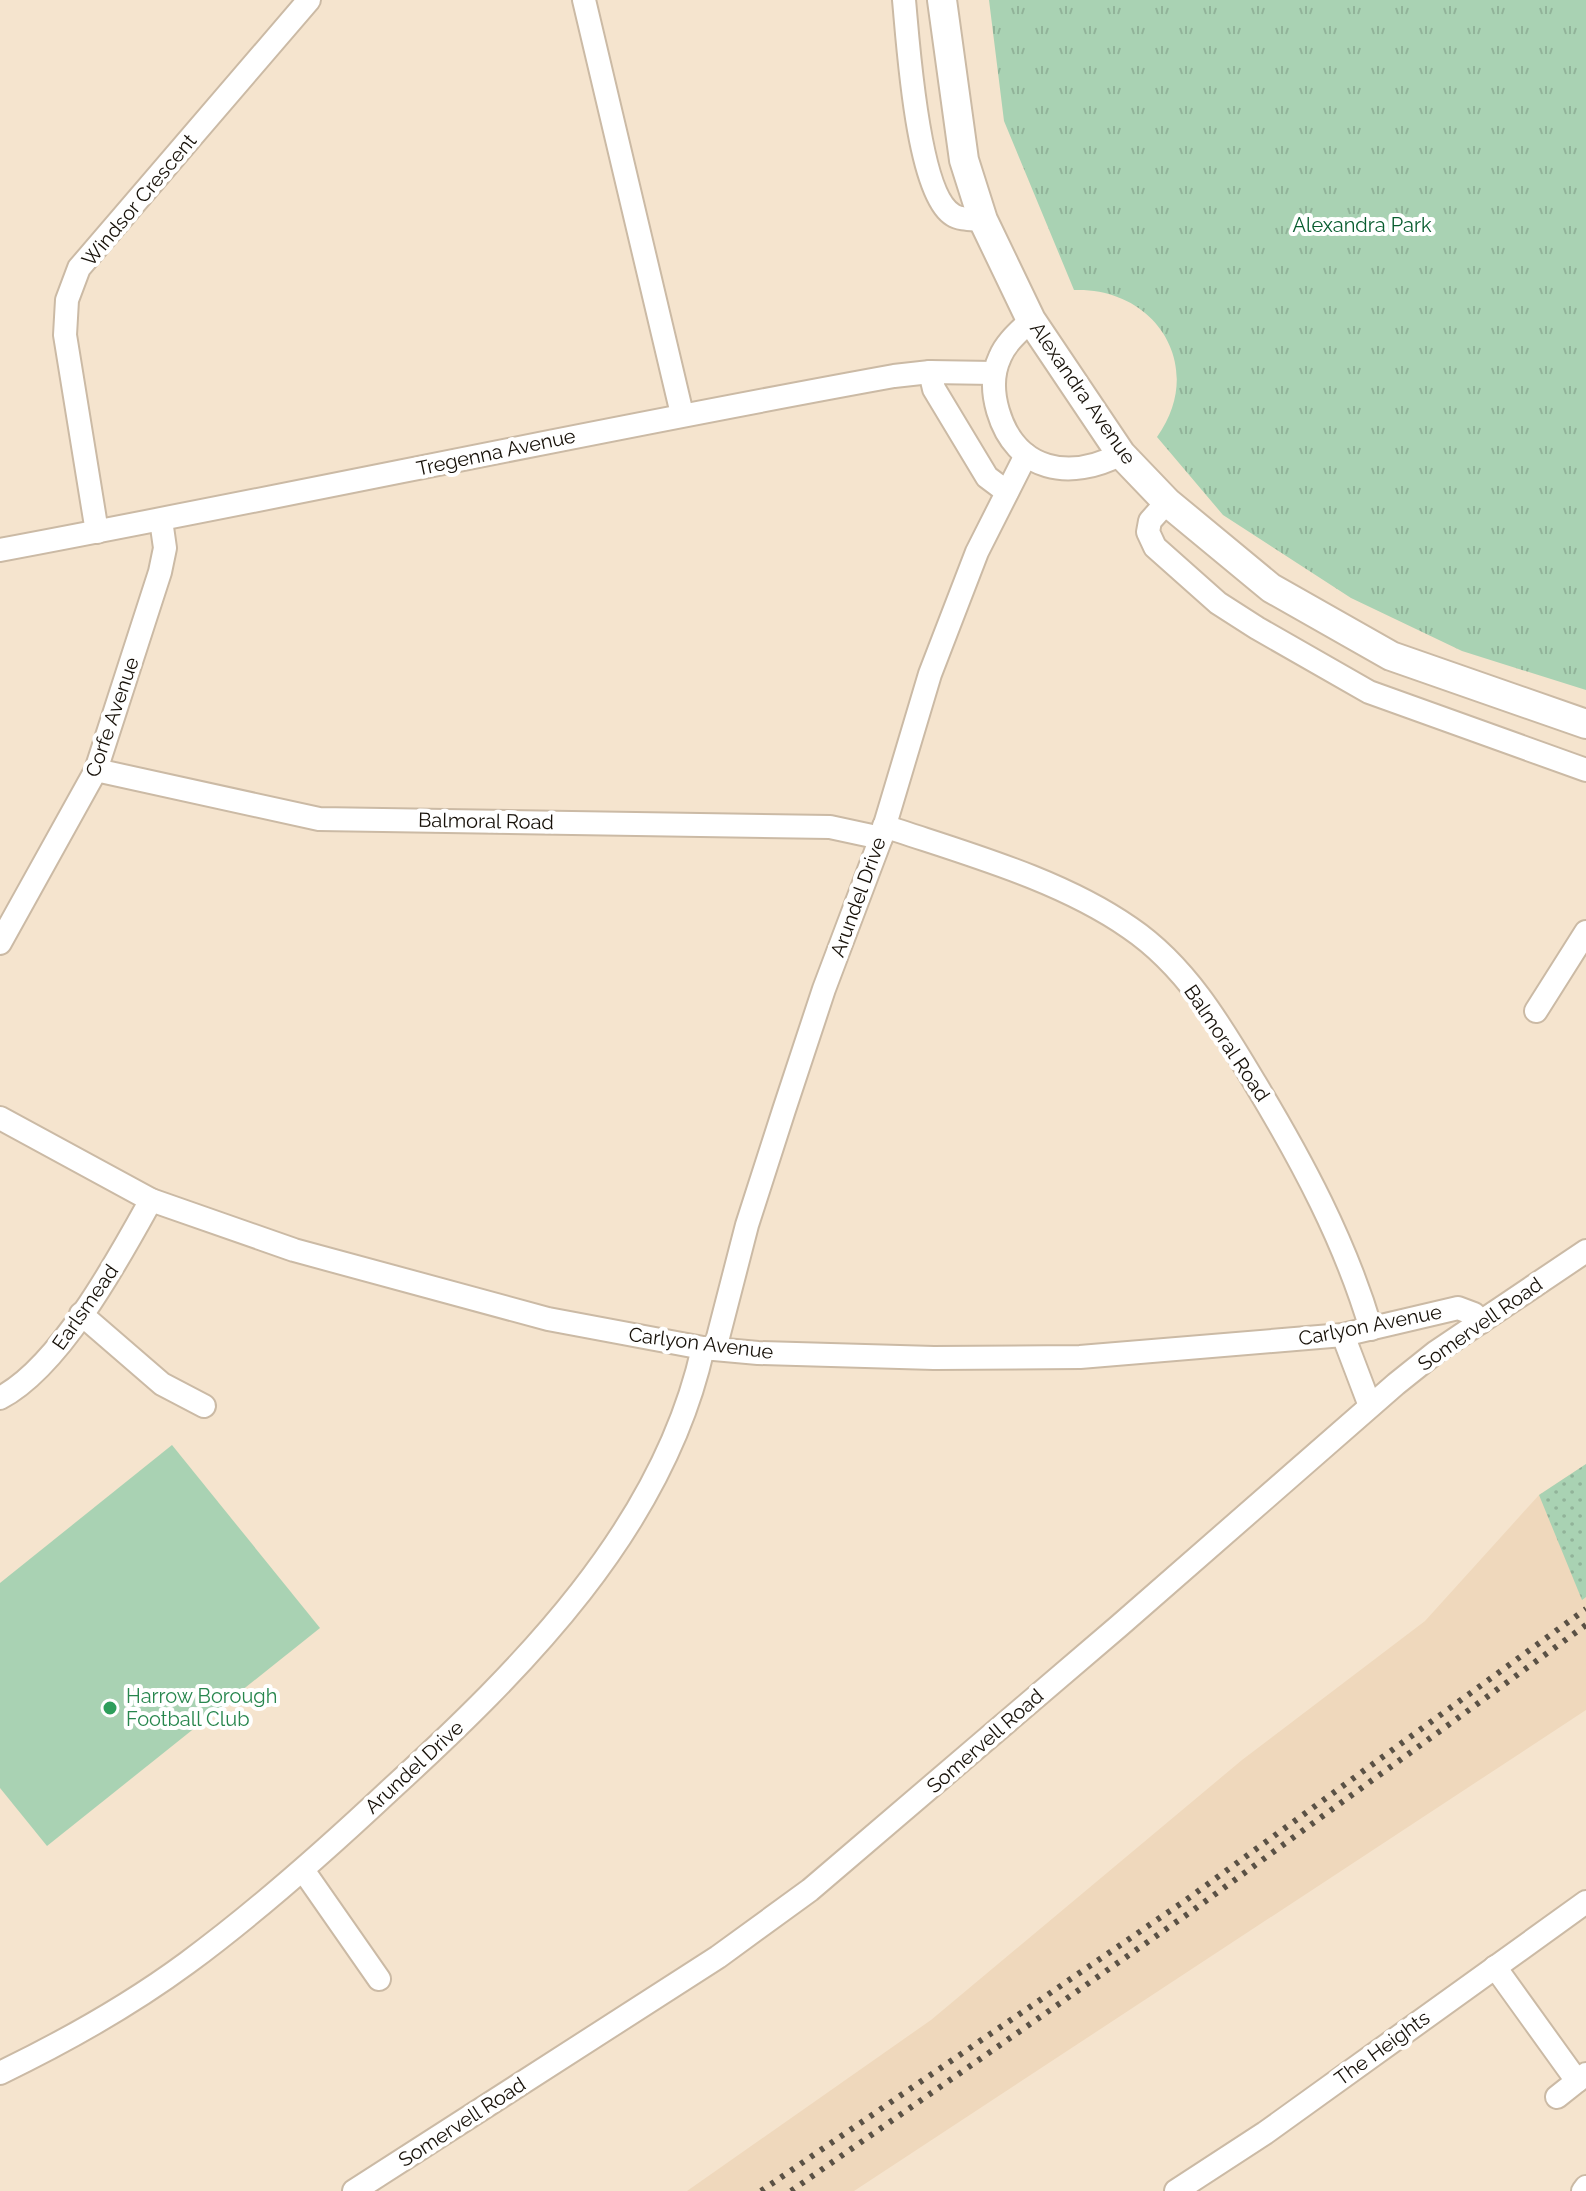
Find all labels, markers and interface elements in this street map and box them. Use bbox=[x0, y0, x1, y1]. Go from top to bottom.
street label: Windsor Crescent bbox=[77, 129, 202, 271]
park label: Alexandra Park bbox=[1292, 213, 1432, 237]
street label: Alexandra Avenue bbox=[1025, 317, 1141, 469]
street label: Tregenna Avenue bbox=[414, 423, 578, 481]
street label: Corfe Avenue bbox=[80, 654, 144, 780]
street label: Balmoral Road bbox=[418, 808, 554, 834]
street label: Arundel Drive bbox=[825, 833, 891, 960]
street label: Balmoral Road bbox=[1179, 980, 1275, 1106]
street label: Earlsmead bbox=[47, 1260, 123, 1354]
street label: Somervell Road bbox=[1413, 1272, 1547, 1376]
street label: Carlyon Avenue bbox=[1296, 1299, 1444, 1351]
street label: Carlyon Avenue bbox=[627, 1322, 775, 1364]
place label: Harrow Borough Football Club bbox=[126, 1684, 277, 1731]
street label: Somervell Road bbox=[922, 1684, 1048, 1798]
marker: Harrow Borough Football Club bbox=[101, 1699, 119, 1717]
street label: Arundel Drive bbox=[360, 1715, 468, 1819]
street label: The Heights bbox=[1330, 2005, 1434, 2091]
street label: Somervell Road bbox=[394, 2072, 530, 2172]

